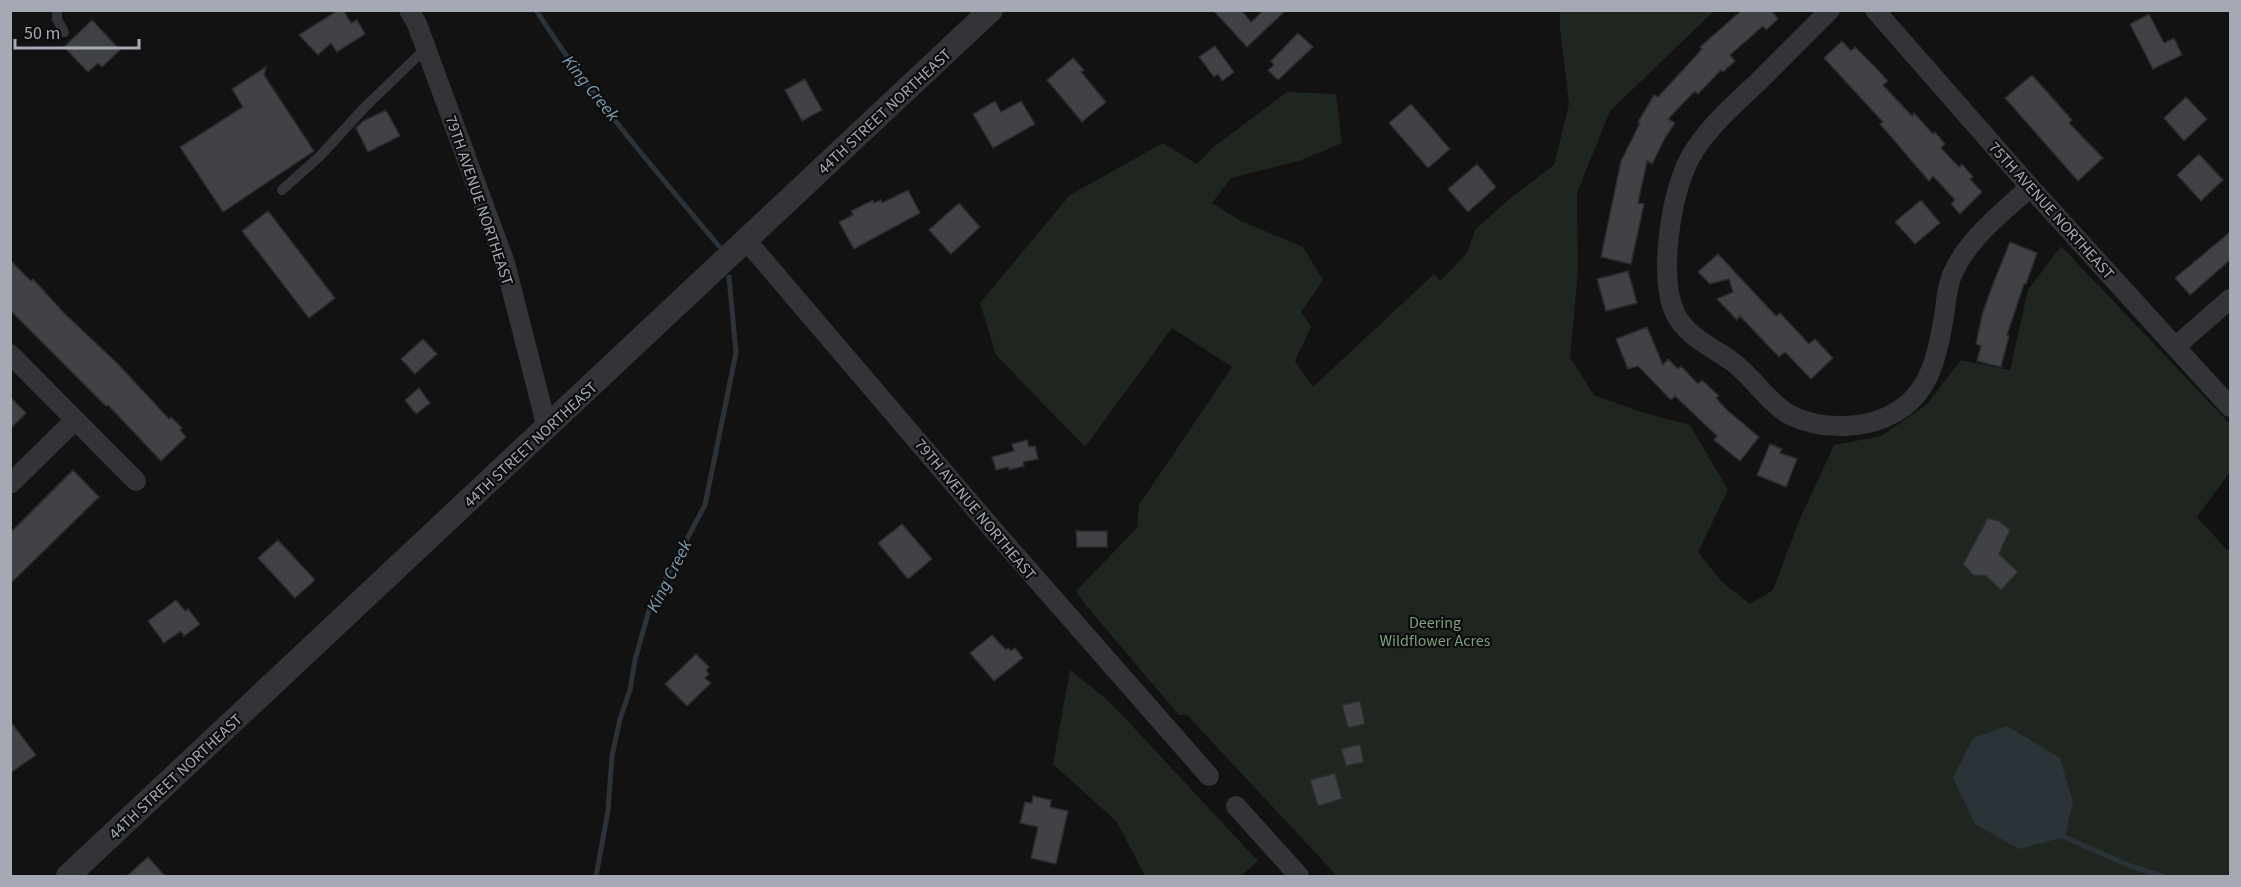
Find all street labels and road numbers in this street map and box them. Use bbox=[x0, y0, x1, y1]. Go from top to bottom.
street label: 44TH STREET NORTHEAST bbox=[813, 44, 957, 180]
street label: 79TH AVENUE NORTHEAST bbox=[440, 112, 519, 289]
street label: 75TH AVENUE NORTHEAST bbox=[1983, 137, 2119, 285]
street label: 44TH STREET NORTHEAST bbox=[459, 377, 603, 513]
street label: 79TH AVENUE NORTHEAST bbox=[909, 434, 1041, 585]
street label: 44TH STREET NORTHEAST bbox=[104, 709, 248, 845]

